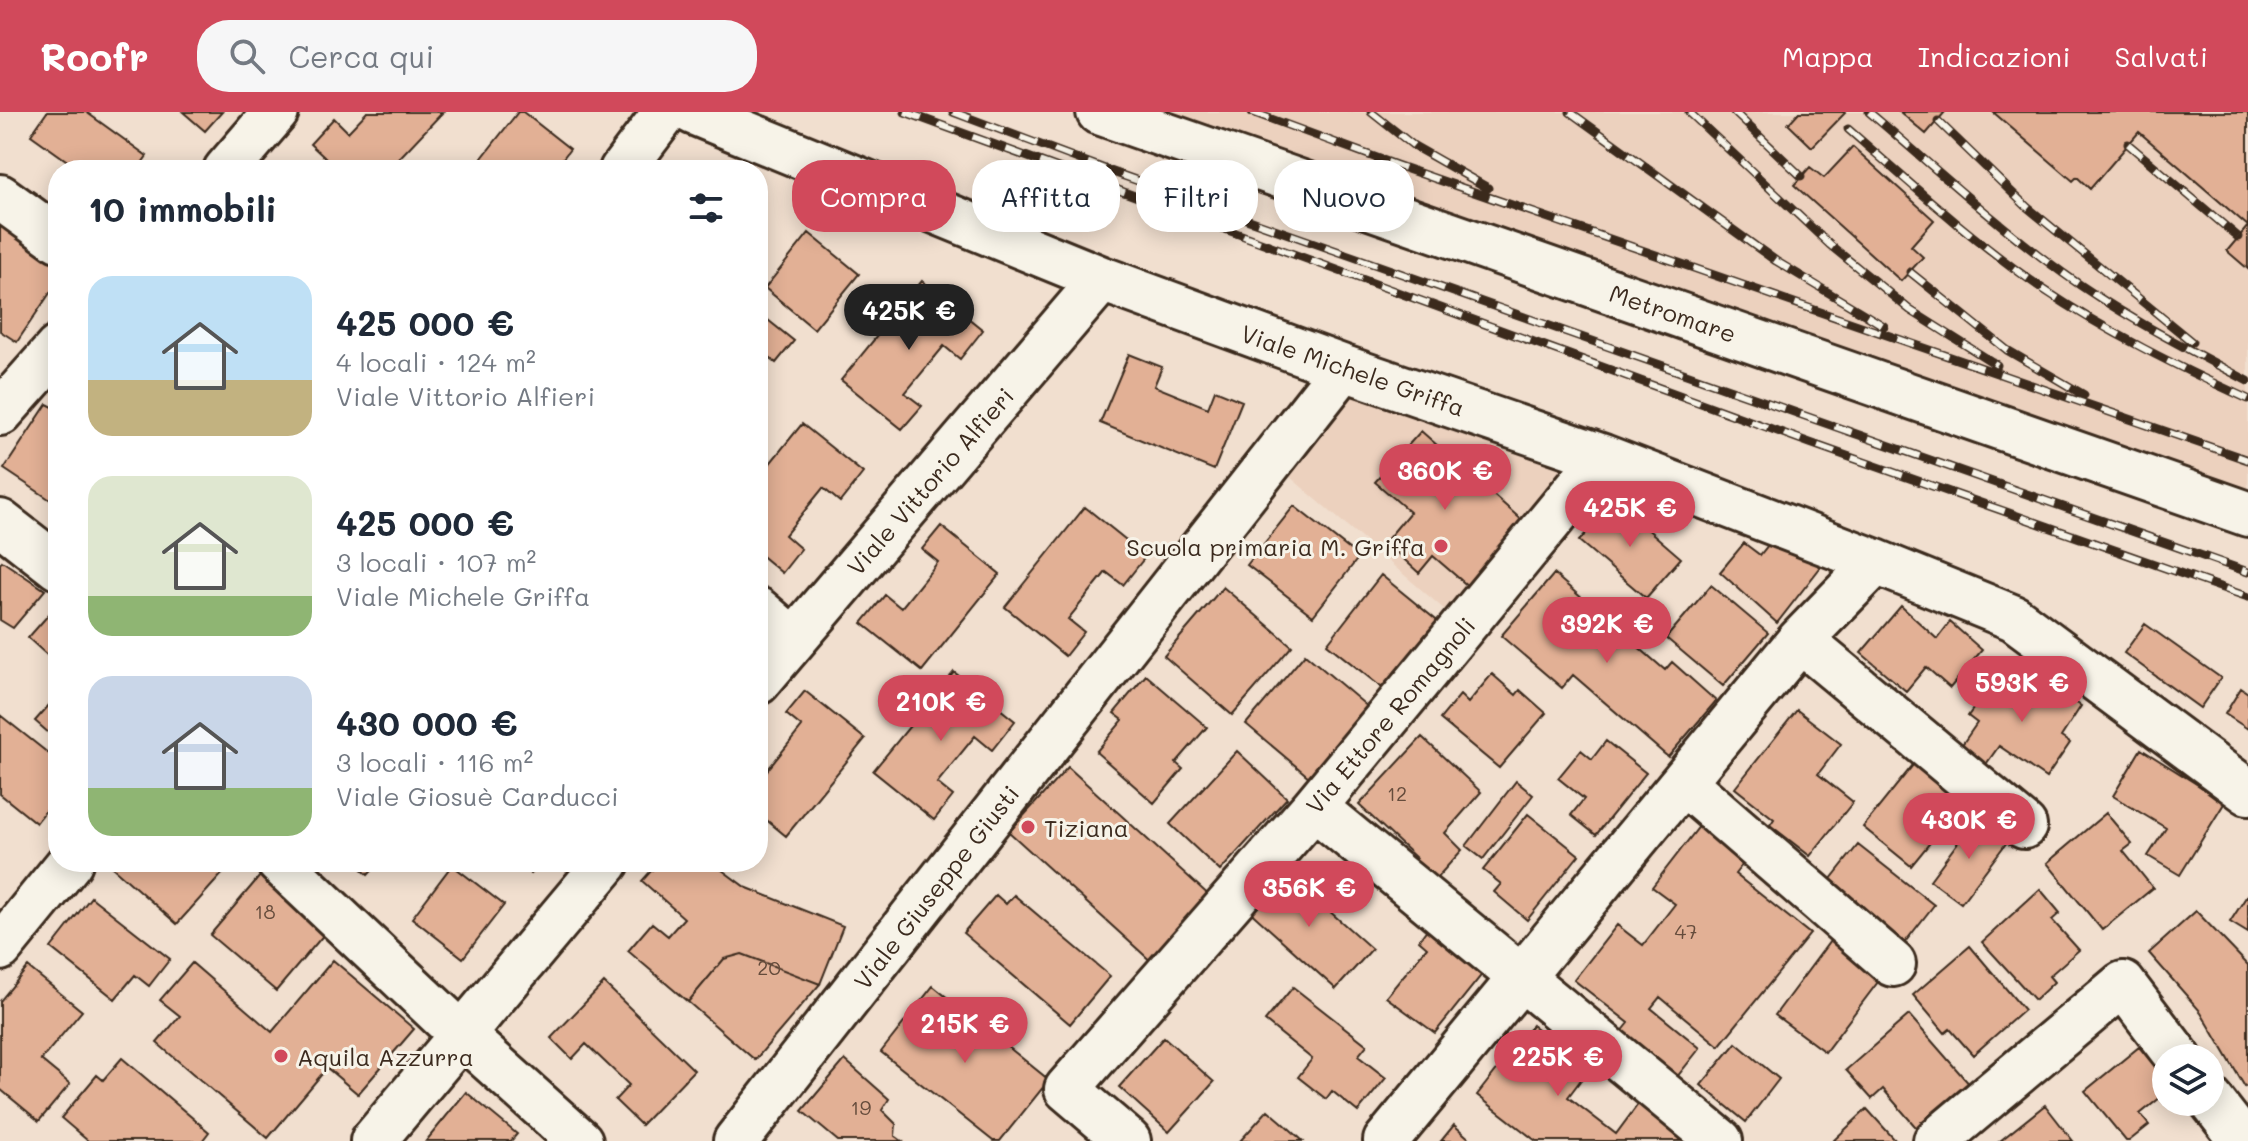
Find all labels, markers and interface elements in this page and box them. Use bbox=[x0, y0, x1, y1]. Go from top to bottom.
search box bbox=[197, 20, 757, 92]
text: Roofr bbox=[40, 31, 149, 81]
icon: search bbox=[225, 34, 269, 78]
text: Cerca qui bbox=[289, 36, 434, 76]
text: Mappa bbox=[1782, 38, 1874, 74]
text: Indicazioni bbox=[1918, 38, 2071, 74]
text: Salvati bbox=[2115, 38, 2208, 74]
chip: Compra bbox=[792, 160, 956, 232]
chip: Affitta bbox=[972, 160, 1120, 232]
chip: Filtri bbox=[1136, 160, 1258, 232]
chip: Nuovo bbox=[1274, 160, 1414, 232]
text: 10 immobili bbox=[88, 186, 277, 231]
icon: filters bbox=[684, 186, 728, 230]
street label: Metromare bbox=[1606, 277, 1740, 349]
pin: 425K € bbox=[844, 284, 974, 352]
text: 425K € bbox=[862, 293, 956, 327]
text: 425 000 € bbox=[336, 300, 514, 345]
icon: home bbox=[152, 308, 248, 404]
street label: Viale Michele Griffa bbox=[1237, 317, 1469, 423]
text: 4 locali · 124 m² bbox=[336, 345, 536, 379]
text: Viale Vittorio Alfieri bbox=[336, 379, 595, 413]
street label: Viale Vittorio Alfieri bbox=[840, 381, 1020, 581]
pin: 360K € bbox=[1380, 444, 1510, 512]
text: 360K € bbox=[1397, 453, 1493, 487]
pin: 425K € bbox=[1565, 481, 1695, 549]
text: 425K € bbox=[1583, 490, 1677, 524]
text: 425 000 € bbox=[336, 500, 514, 545]
icon: home bbox=[152, 508, 248, 604]
place label: Scuola primaria M. Griffa bbox=[1126, 531, 1425, 562]
marker: Scuola primaria M. Griffa bbox=[1432, 537, 1450, 555]
text: 3 locali · 107 m² bbox=[336, 545, 536, 579]
text: Viale Michele Griffa bbox=[336, 579, 590, 613]
pin: 392K € bbox=[1542, 597, 1672, 665]
text: 392K € bbox=[1560, 606, 1654, 640]
street label: Via Ettore Romagnoli bbox=[1299, 610, 1481, 820]
pin: 593K € bbox=[1957, 656, 2087, 724]
text: 593K € bbox=[1975, 665, 2069, 699]
pin: 210K € bbox=[876, 675, 1006, 743]
text: 210K € bbox=[896, 684, 986, 718]
text: 430 000 € bbox=[336, 700, 517, 745]
icon: home bbox=[152, 708, 248, 804]
text: 3 locali · 116 m² bbox=[336, 745, 533, 779]
text: Viale Giosuè Carducci bbox=[336, 779, 619, 813]
street label: Viale Giuseppe Giusti bbox=[847, 779, 1025, 995]
house number: 12 bbox=[1387, 780, 1407, 806]
pin: 430K € bbox=[1904, 793, 2034, 861]
text: 430K € bbox=[1921, 802, 2017, 836]
place label: Tiziana bbox=[1044, 812, 1129, 843]
marker: Tiziana bbox=[1019, 818, 1037, 836]
pin: 356K € bbox=[1244, 861, 1374, 929]
text: 356K € bbox=[1262, 870, 1356, 904]
house number: 18 bbox=[254, 898, 276, 924]
house number: 47 bbox=[1675, 918, 1697, 944]
house number: 20 bbox=[757, 954, 781, 980]
pin: 215K € bbox=[900, 997, 1030, 1065]
text: 215K € bbox=[921, 1006, 1009, 1040]
pin: 225K € bbox=[1493, 1030, 1623, 1098]
text: 225K € bbox=[1512, 1039, 1604, 1073]
place label: Aquila Azzurra bbox=[297, 1041, 474, 1072]
map controls bbox=[2152, 1044, 2224, 1116]
button: layers bbox=[2152, 1044, 2224, 1116]
marker: Aquila Azzurra bbox=[272, 1047, 290, 1065]
house number: 19 bbox=[851, 1094, 872, 1120]

